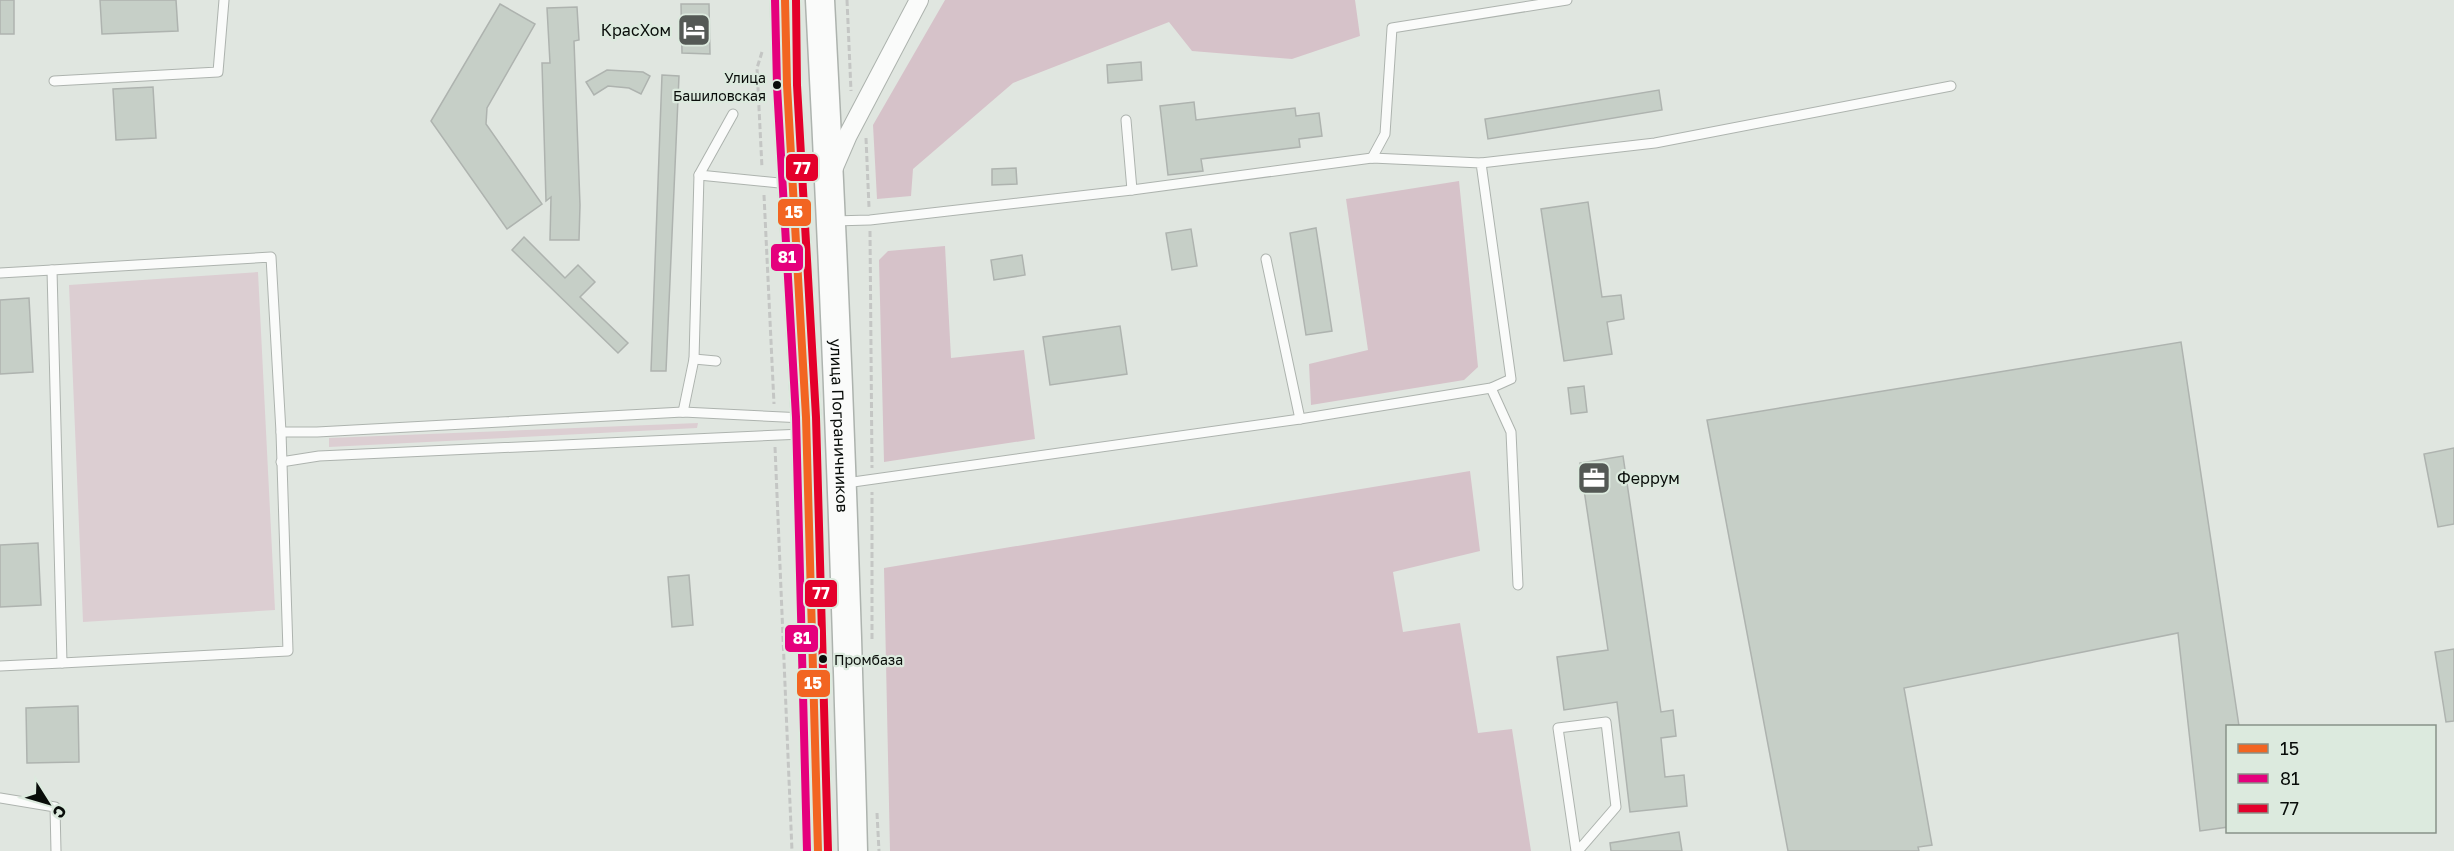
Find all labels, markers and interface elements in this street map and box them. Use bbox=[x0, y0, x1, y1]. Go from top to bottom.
hotel icon: КрасХом bbox=[676, 12, 712, 48]
place label: КрасХом bbox=[601, 20, 671, 40]
place label: Улица Башиловская bbox=[673, 69, 766, 104]
marker: Улица Башиловская bbox=[771, 79, 783, 91]
line badge: 77 bbox=[785, 153, 819, 182]
text: 77 bbox=[793, 158, 811, 178]
line badge: 15 bbox=[777, 198, 812, 227]
text: 15 bbox=[785, 202, 803, 222]
line badge: 81 bbox=[770, 243, 804, 272]
text: 81 bbox=[778, 247, 796, 267]
street label: улица Пограничников bbox=[826, 338, 853, 513]
office icon: Феррум bbox=[1576, 460, 1612, 496]
place label: Феррум bbox=[1617, 468, 1680, 488]
line badge: 77 bbox=[804, 579, 838, 608]
text: 77 bbox=[812, 583, 830, 603]
line badge: 81 bbox=[784, 624, 819, 653]
text: 81 bbox=[793, 628, 811, 648]
place label: Промбаза bbox=[834, 651, 903, 668]
marker: Промбаза bbox=[817, 653, 829, 665]
line badge: 15 bbox=[796, 669, 831, 698]
text: 15 bbox=[804, 673, 822, 693]
legend bbox=[2226, 725, 2436, 833]
text: 15 bbox=[2280, 737, 2299, 759]
text: 81 bbox=[2280, 767, 2300, 789]
north arrow bbox=[18, 773, 78, 833]
text: 77 bbox=[2280, 797, 2299, 819]
text: С bbox=[49, 801, 71, 823]

